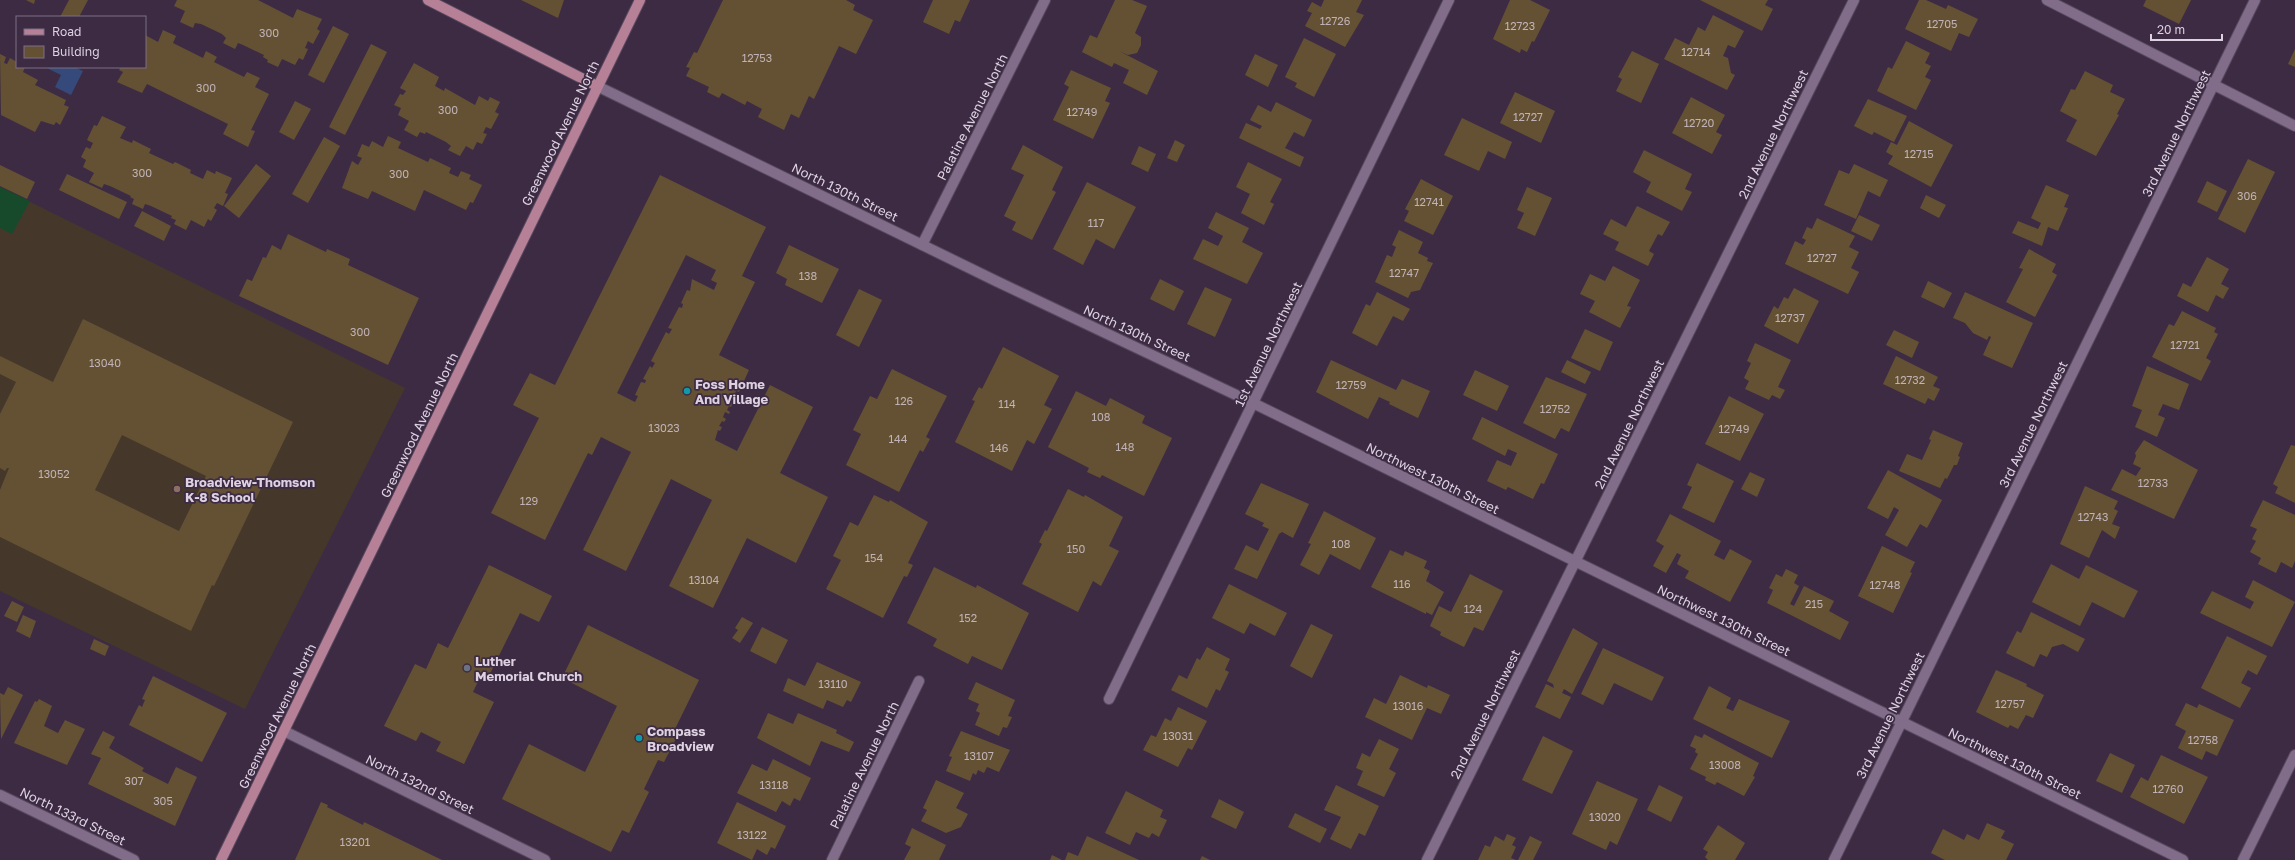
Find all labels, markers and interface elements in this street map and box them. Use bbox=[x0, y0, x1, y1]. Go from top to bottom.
house number: 12726 bbox=[1320, 14, 1351, 27]
legend bbox=[16, 16, 146, 68]
scale bar bbox=[2151, 16, 2222, 42]
house number: 12705 bbox=[1927, 17, 1957, 30]
house number: 12723 bbox=[1505, 19, 1535, 32]
text: 20 m bbox=[2157, 22, 2185, 37]
text: Road bbox=[52, 24, 81, 39]
house number: 300 bbox=[259, 26, 279, 39]
text: Building bbox=[52, 44, 100, 59]
house number: 12714 bbox=[1681, 45, 1711, 58]
house number: 12753 bbox=[742, 51, 772, 64]
street label: Palatine Avenue North bbox=[933, 51, 1011, 183]
street label: Greenwood Avenue North bbox=[518, 58, 602, 208]
street label: 2nd Avenue Northwest bbox=[1735, 67, 1811, 201]
street label: 3rd Avenue Northwest bbox=[2138, 67, 2214, 199]
house number: 300 bbox=[196, 81, 216, 94]
house number: 300 bbox=[438, 103, 458, 116]
house number: 12749 bbox=[1067, 105, 1097, 118]
house number: 12727 bbox=[1513, 110, 1543, 123]
house number: 12720 bbox=[1684, 116, 1715, 129]
house number: 12715 bbox=[1904, 147, 1934, 160]
street label: North 130th Street bbox=[789, 159, 901, 225]
house number: 300 bbox=[132, 166, 152, 179]
house number: 300 bbox=[389, 167, 409, 180]
house number: 306 bbox=[2237, 189, 2257, 202]
house number: 12741 bbox=[1414, 195, 1444, 208]
house number: 117 bbox=[1088, 216, 1104, 229]
house number: 12727 bbox=[1807, 251, 1837, 264]
house number: 12747 bbox=[1389, 266, 1419, 279]
house number: 138 bbox=[799, 269, 818, 282]
street label: 1st Avenue Northwest bbox=[1231, 279, 1305, 409]
street label: North 130th Street bbox=[1081, 301, 1193, 365]
house number: 12737 bbox=[1775, 311, 1805, 324]
house number: 300 bbox=[350, 325, 370, 338]
house number: 12721 bbox=[2170, 338, 2200, 351]
street label: Greenwood Avenue North bbox=[377, 350, 461, 500]
house number: 13040 bbox=[89, 356, 121, 369]
street label: 2nd Avenue Northwest bbox=[1591, 357, 1667, 491]
street label: 3rd Avenue Northwest bbox=[1995, 358, 2071, 490]
house number: 12732 bbox=[1895, 373, 1925, 386]
place label: Foss Home And Village bbox=[695, 376, 768, 407]
house number: 12759 bbox=[1336, 378, 1366, 391]
marker: Foss Home And Village bbox=[682, 386, 692, 396]
house number: 126 bbox=[895, 394, 914, 407]
house number: 114 bbox=[998, 397, 1016, 410]
house number: 12752 bbox=[1540, 402, 1570, 415]
house number: 108 bbox=[1092, 410, 1111, 423]
house number: 13023 bbox=[648, 421, 680, 434]
house number: 12749 bbox=[1719, 422, 1749, 435]
house number: 144 bbox=[889, 432, 908, 445]
street label: Northwest 130th Street bbox=[1364, 439, 1502, 517]
house number: 148 bbox=[1116, 440, 1135, 453]
house number: 146 bbox=[990, 441, 1009, 454]
house number: 13052 bbox=[38, 467, 70, 480]
place label: Broadview-Thomson K-8 School bbox=[185, 474, 315, 505]
house number: 12733 bbox=[2138, 476, 2168, 489]
marker: Broadview-Thomson K-8 School bbox=[172, 484, 182, 494]
house number: 129 bbox=[520, 494, 538, 507]
house number: 12743 bbox=[2078, 510, 2108, 523]
house number: 108 bbox=[1332, 537, 1351, 550]
house number: 150 bbox=[1067, 542, 1085, 555]
house number: 154 bbox=[865, 551, 883, 564]
house number: 13104 bbox=[689, 573, 720, 586]
house number: 116 bbox=[1393, 577, 1411, 590]
house number: 12748 bbox=[1870, 578, 1901, 591]
street label: Northwest 130th Street bbox=[1655, 581, 1793, 659]
house number: 215 bbox=[1805, 597, 1823, 610]
house number: 124 bbox=[1464, 602, 1482, 615]
house number: 152 bbox=[959, 611, 977, 624]
street label: Greenwood Avenue North bbox=[235, 641, 319, 791]
street label: 2nd Avenue Northwest bbox=[1447, 647, 1523, 781]
street label: 3rd Avenue Northwest bbox=[1852, 649, 1928, 781]
place label: Luther Memorial Church bbox=[475, 653, 582, 684]
marker: Luther Memorial Church bbox=[462, 663, 472, 673]
house number: 13110 bbox=[818, 677, 848, 690]
house number: 12757 bbox=[1995, 697, 2025, 710]
street label: Palatine Avenue North bbox=[826, 699, 902, 831]
house number: 13016 bbox=[1393, 699, 1424, 712]
place label: Compass Broadview bbox=[647, 723, 714, 754]
street label: Northwest 130th Street bbox=[1946, 724, 2084, 802]
house number: 13031 bbox=[1163, 729, 1193, 742]
marker: Compass Broadview bbox=[634, 733, 644, 743]
house number: 12758 bbox=[2188, 733, 2219, 746]
house number: 13107 bbox=[964, 749, 994, 762]
street label: North 132nd Street bbox=[363, 751, 477, 817]
house number: 13008 bbox=[1709, 758, 1741, 771]
house number: 307 bbox=[124, 774, 144, 787]
house number: 13118 bbox=[759, 778, 789, 791]
house number: 12760 bbox=[2152, 782, 2184, 795]
street label: North 133rd Street bbox=[18, 783, 128, 849]
house number: 305 bbox=[153, 794, 173, 807]
house number: 13020 bbox=[1589, 810, 1621, 823]
house number: 13122 bbox=[737, 828, 767, 841]
house number: 13201 bbox=[340, 835, 370, 848]

